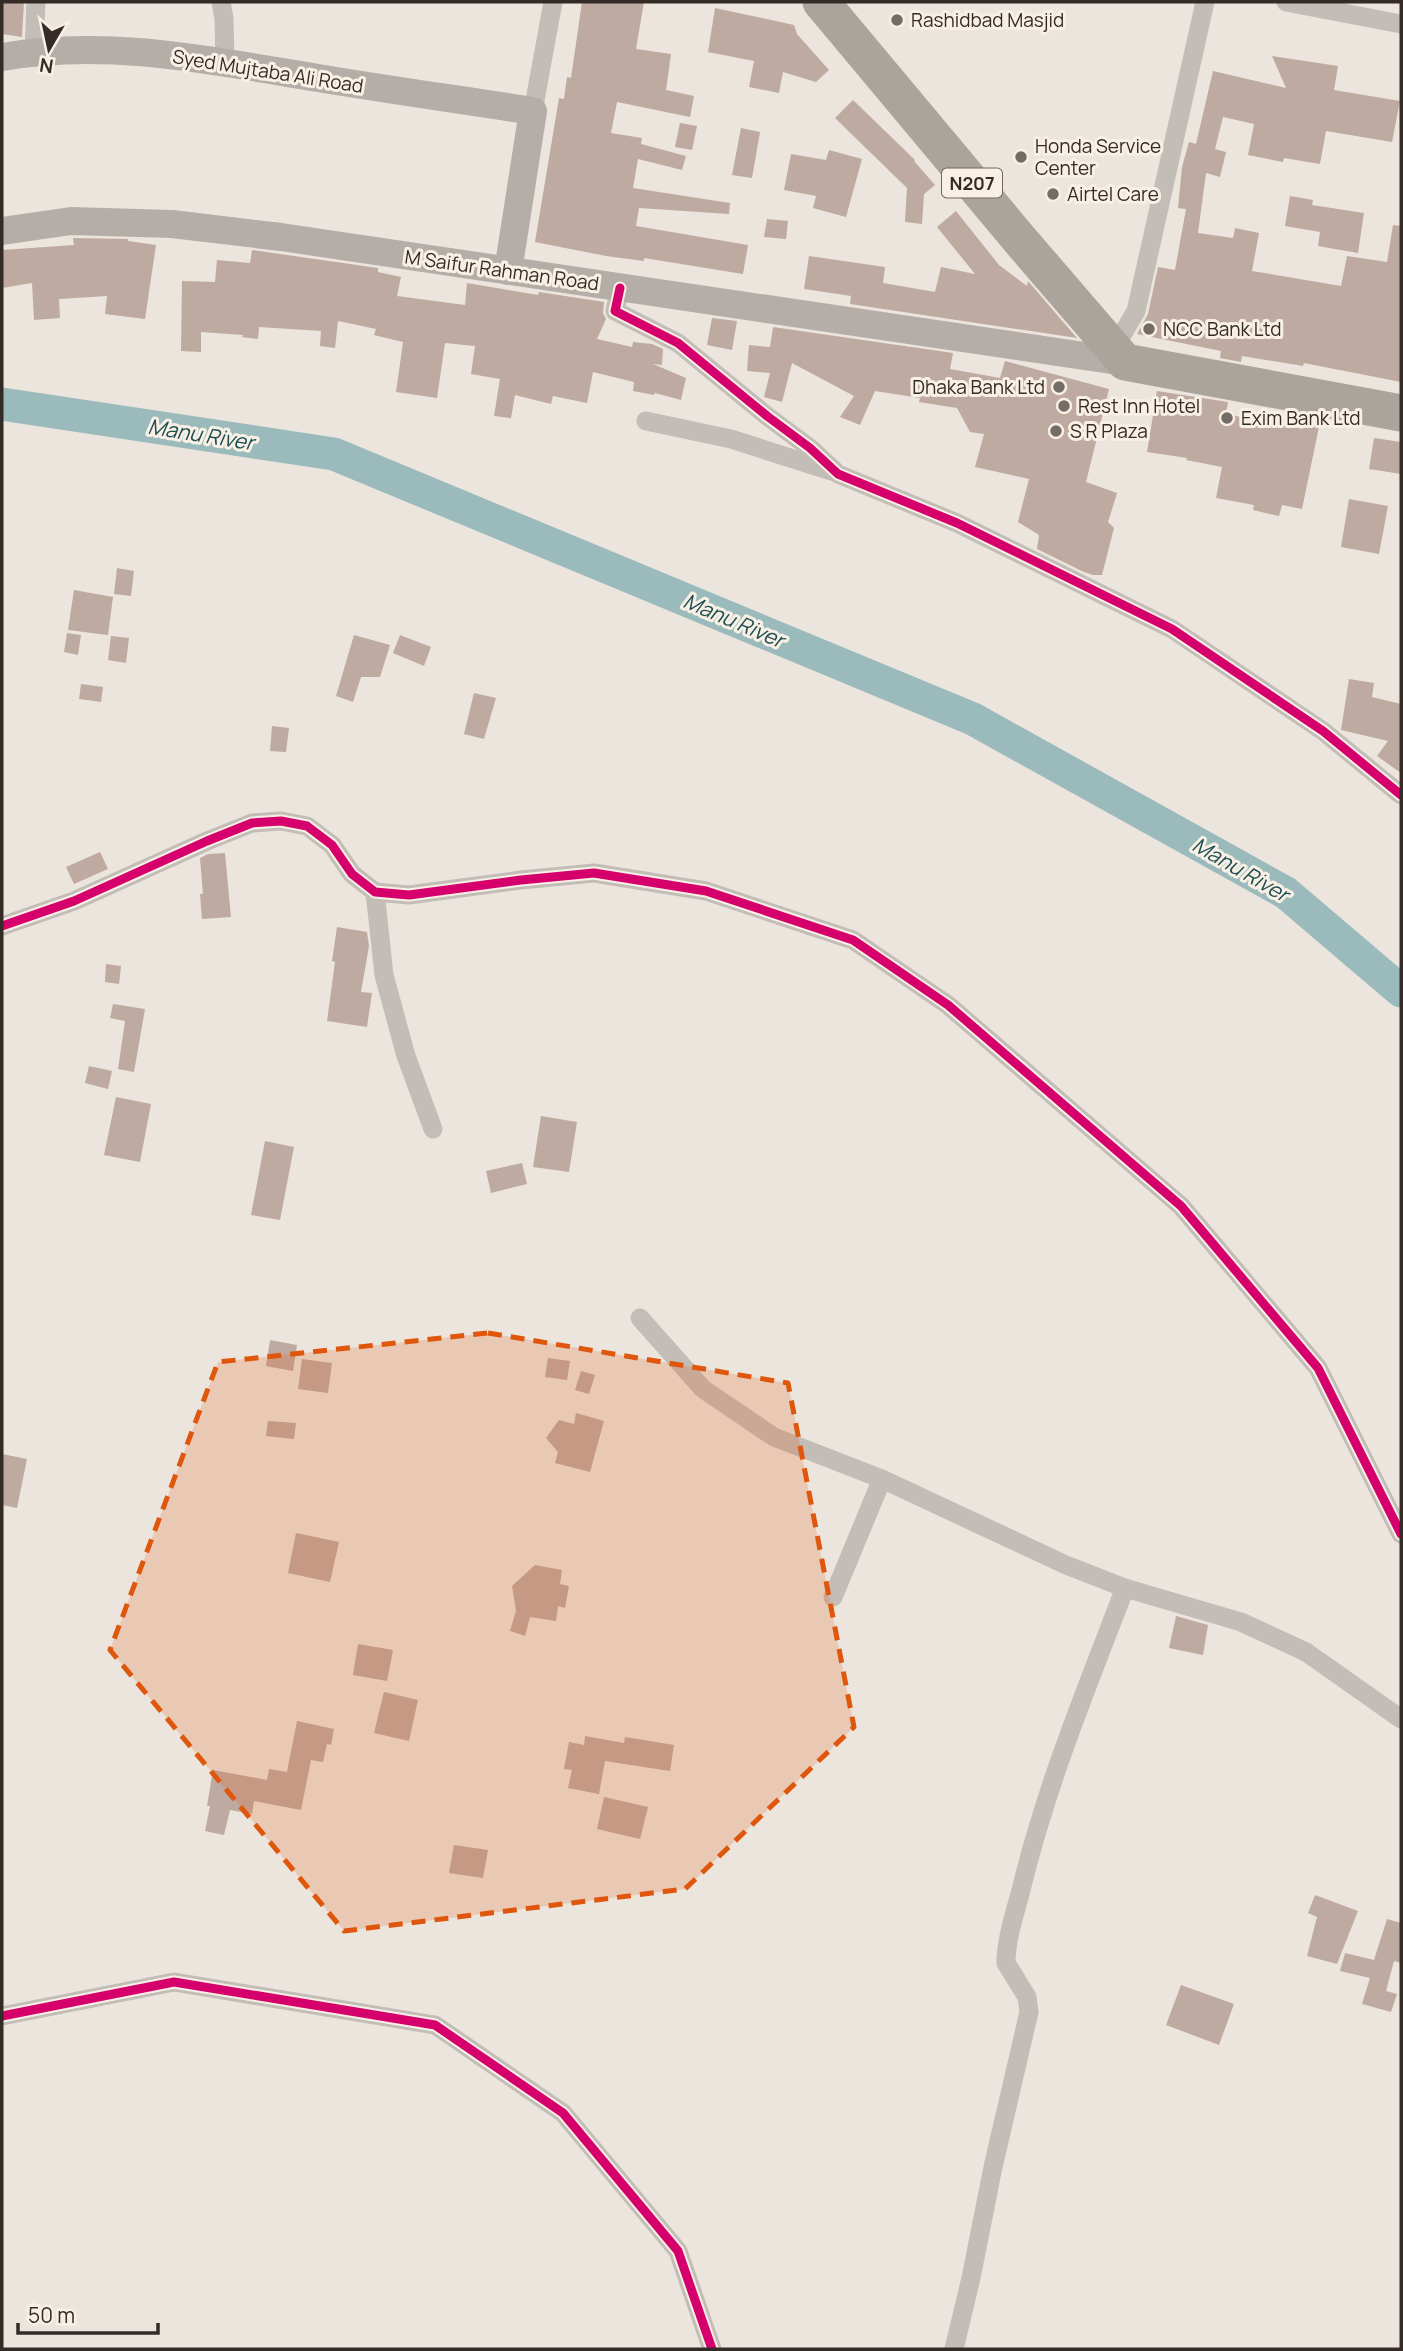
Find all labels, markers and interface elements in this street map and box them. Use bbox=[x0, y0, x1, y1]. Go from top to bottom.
place label: Rashidbad Masjid bbox=[911, 7, 1064, 33]
marker: Rashidbad Masjid bbox=[889, 12, 905, 28]
north arrow bbox=[14, 14, 84, 84]
street label: Syed Mujtaba Ali Road bbox=[171, 43, 365, 99]
text: N bbox=[38, 52, 55, 80]
place label: Honda Service Center bbox=[1035, 133, 1161, 181]
marker: Honda Service Center bbox=[1013, 149, 1029, 165]
road number: N207 bbox=[942, 168, 1002, 198]
place label: Airtel Care bbox=[1067, 181, 1159, 207]
marker: Airtel Care bbox=[1045, 186, 1061, 202]
street label: M Saifur Rahman Road bbox=[403, 244, 601, 296]
place label: NCC Bank Ltd bbox=[1163, 316, 1281, 342]
marker: NCC Bank Ltd bbox=[1141, 321, 1157, 337]
place label: Dhaka Bank Ltd bbox=[912, 374, 1045, 400]
marker: Dhaka Bank Ltd bbox=[1051, 379, 1067, 395]
place label: Rest Inn Hotel bbox=[1078, 393, 1200, 419]
marker: Rest Inn Hotel bbox=[1056, 398, 1072, 414]
place label: Exim Bank Ltd bbox=[1241, 405, 1361, 431]
marker: Exim Bank Ltd bbox=[1219, 410, 1235, 426]
water label: Manu River bbox=[146, 412, 258, 457]
place label: S R Plaza bbox=[1070, 418, 1148, 444]
marker: S R Plaza bbox=[1048, 423, 1064, 439]
water label: Manu River bbox=[679, 586, 791, 655]
water label: Manu River bbox=[1188, 830, 1296, 909]
scale bar bbox=[18, 2292, 158, 2336]
text: 50 m bbox=[28, 2301, 75, 2329]

